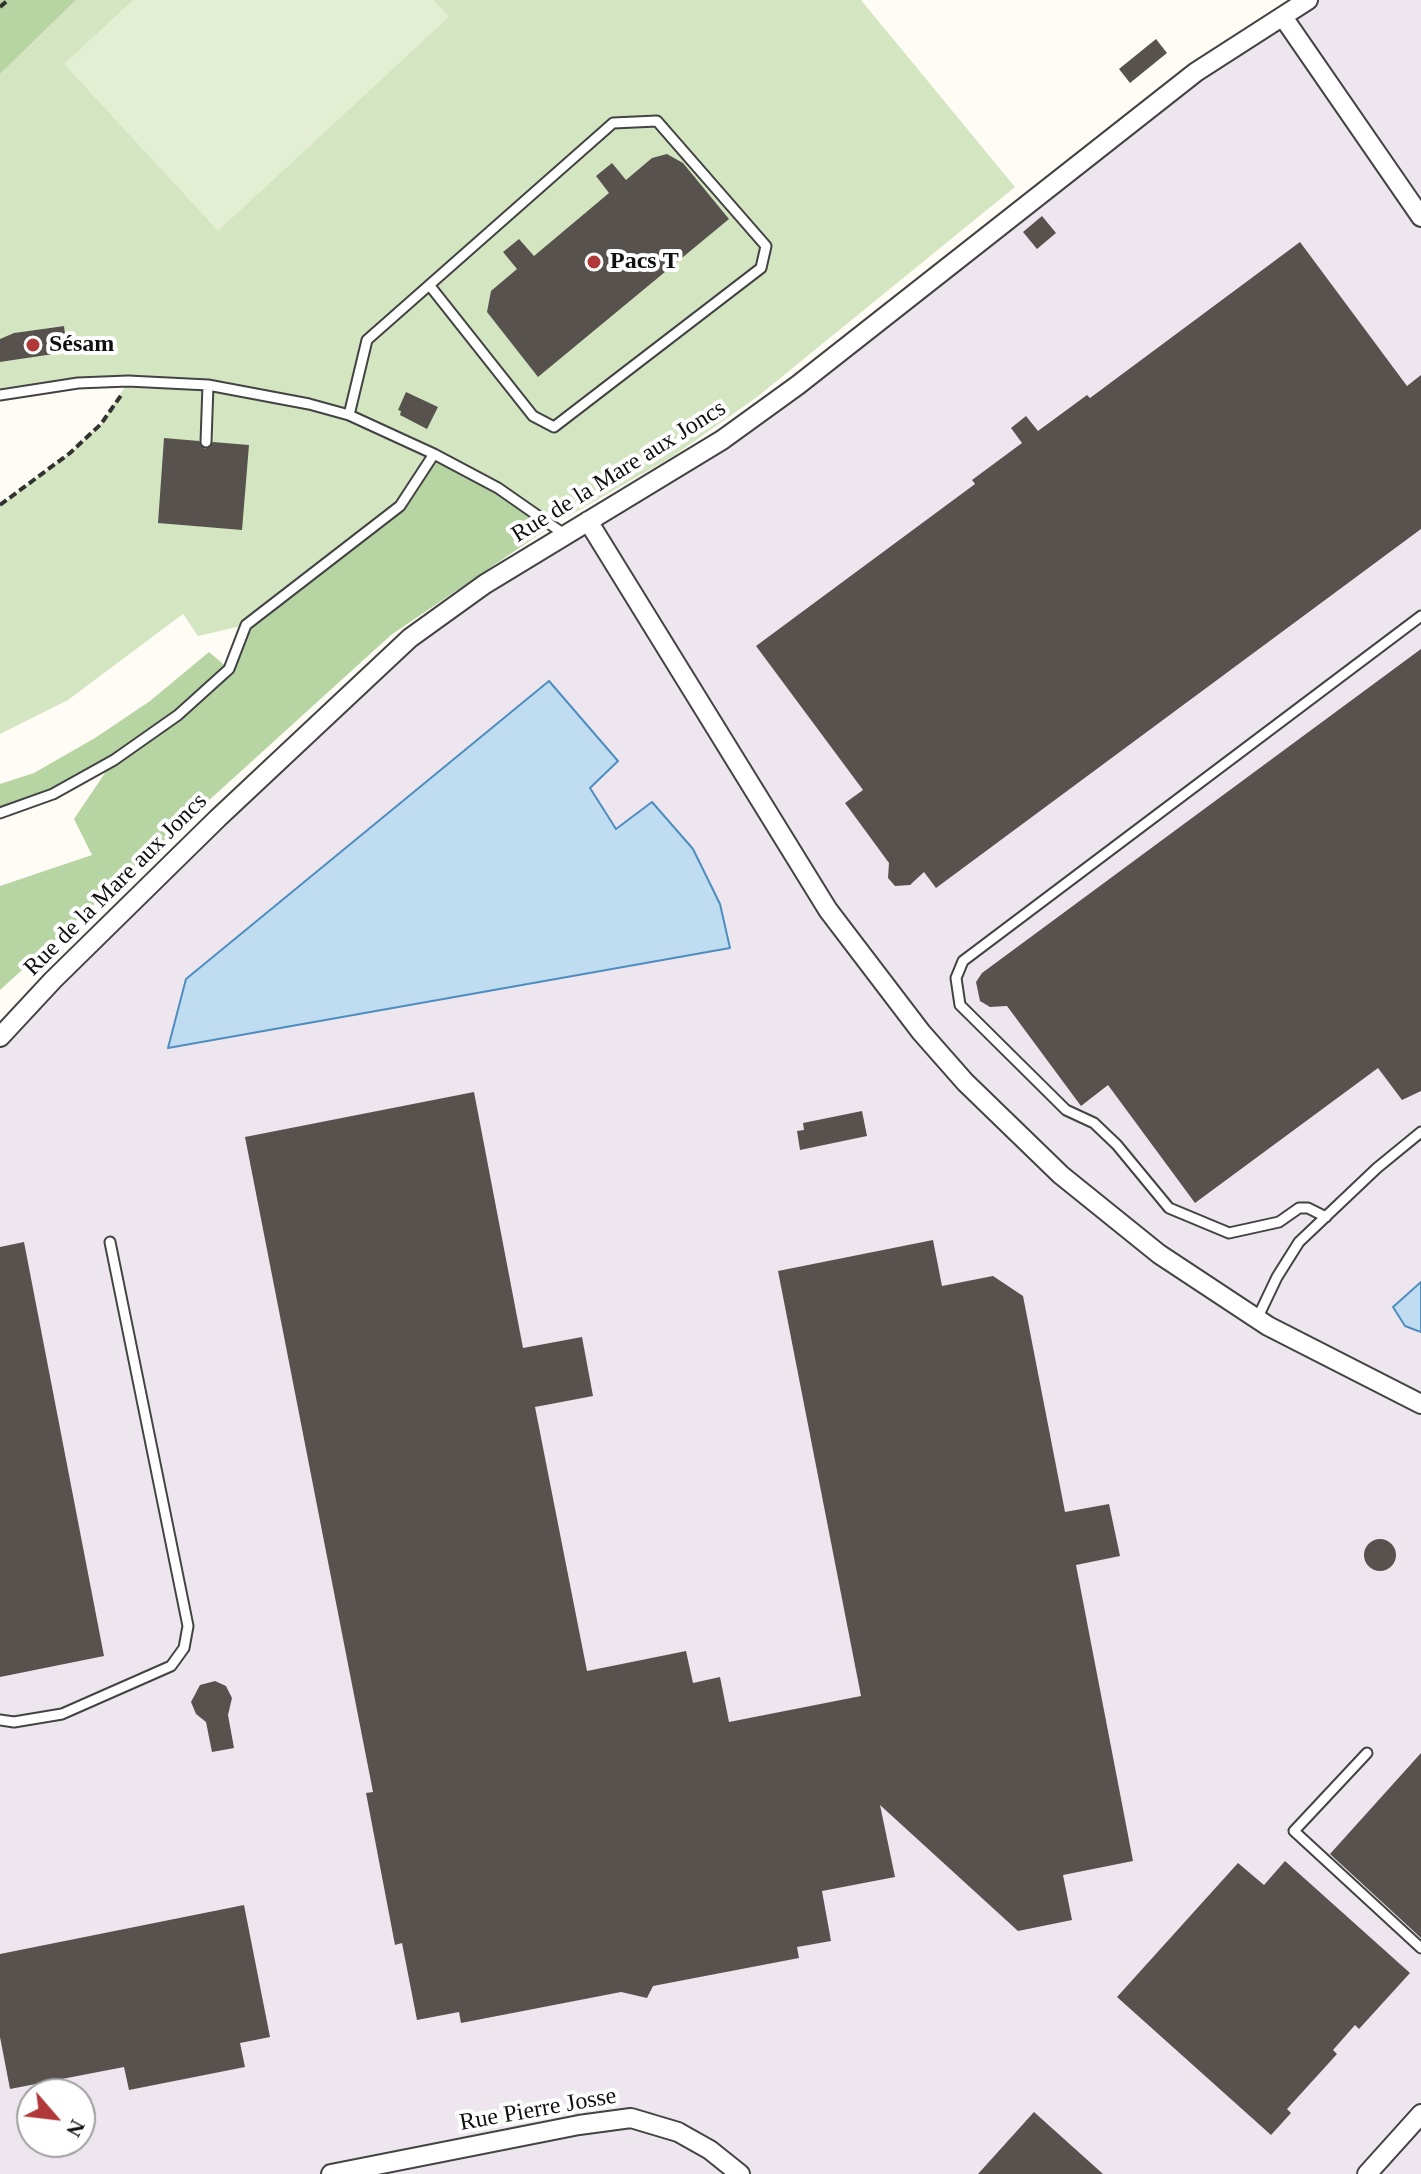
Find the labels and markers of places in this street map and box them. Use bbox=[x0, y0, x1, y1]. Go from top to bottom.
place label: Pacs T bbox=[610, 248, 679, 276]
marker: Pacs T bbox=[585, 253, 603, 271]
place label: Sésam bbox=[49, 331, 114, 359]
marker: Sésam bbox=[24, 336, 42, 354]

